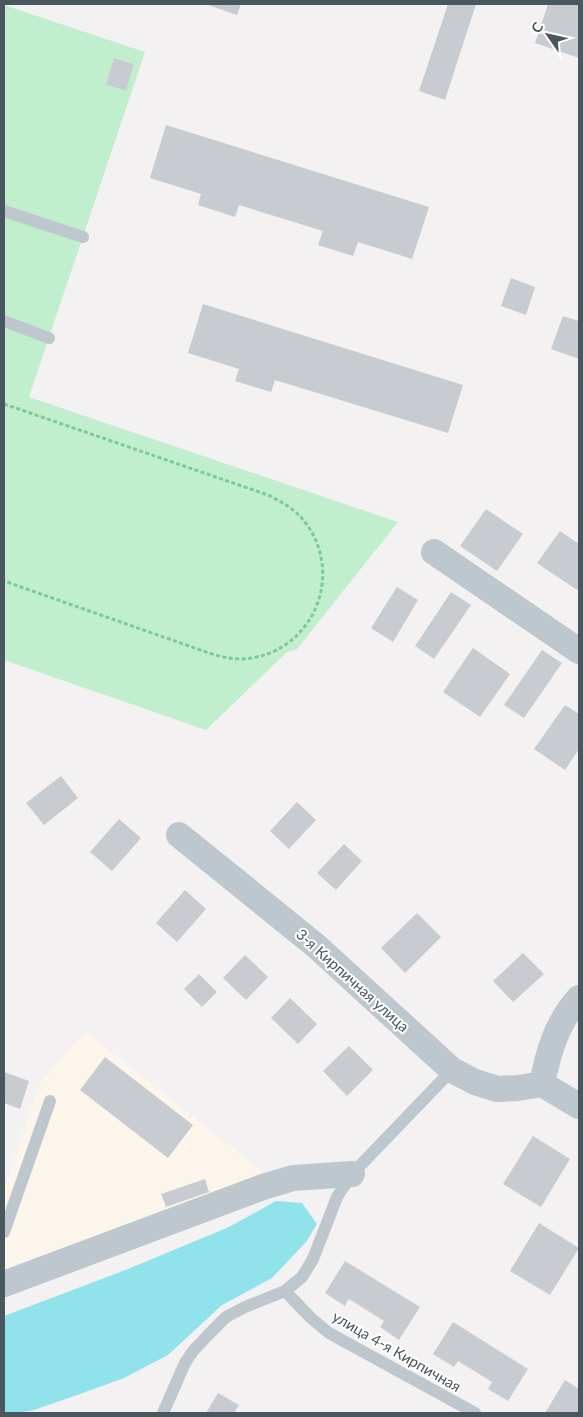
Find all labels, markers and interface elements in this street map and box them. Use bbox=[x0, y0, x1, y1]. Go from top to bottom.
north arrow bbox=[523, 10, 573, 60]
text: С bbox=[527, 18, 547, 36]
street label: 3-я Кирпичная улица bbox=[293, 925, 413, 1035]
street label: улица 4-я Кирпичная bbox=[330, 1307, 464, 1395]

